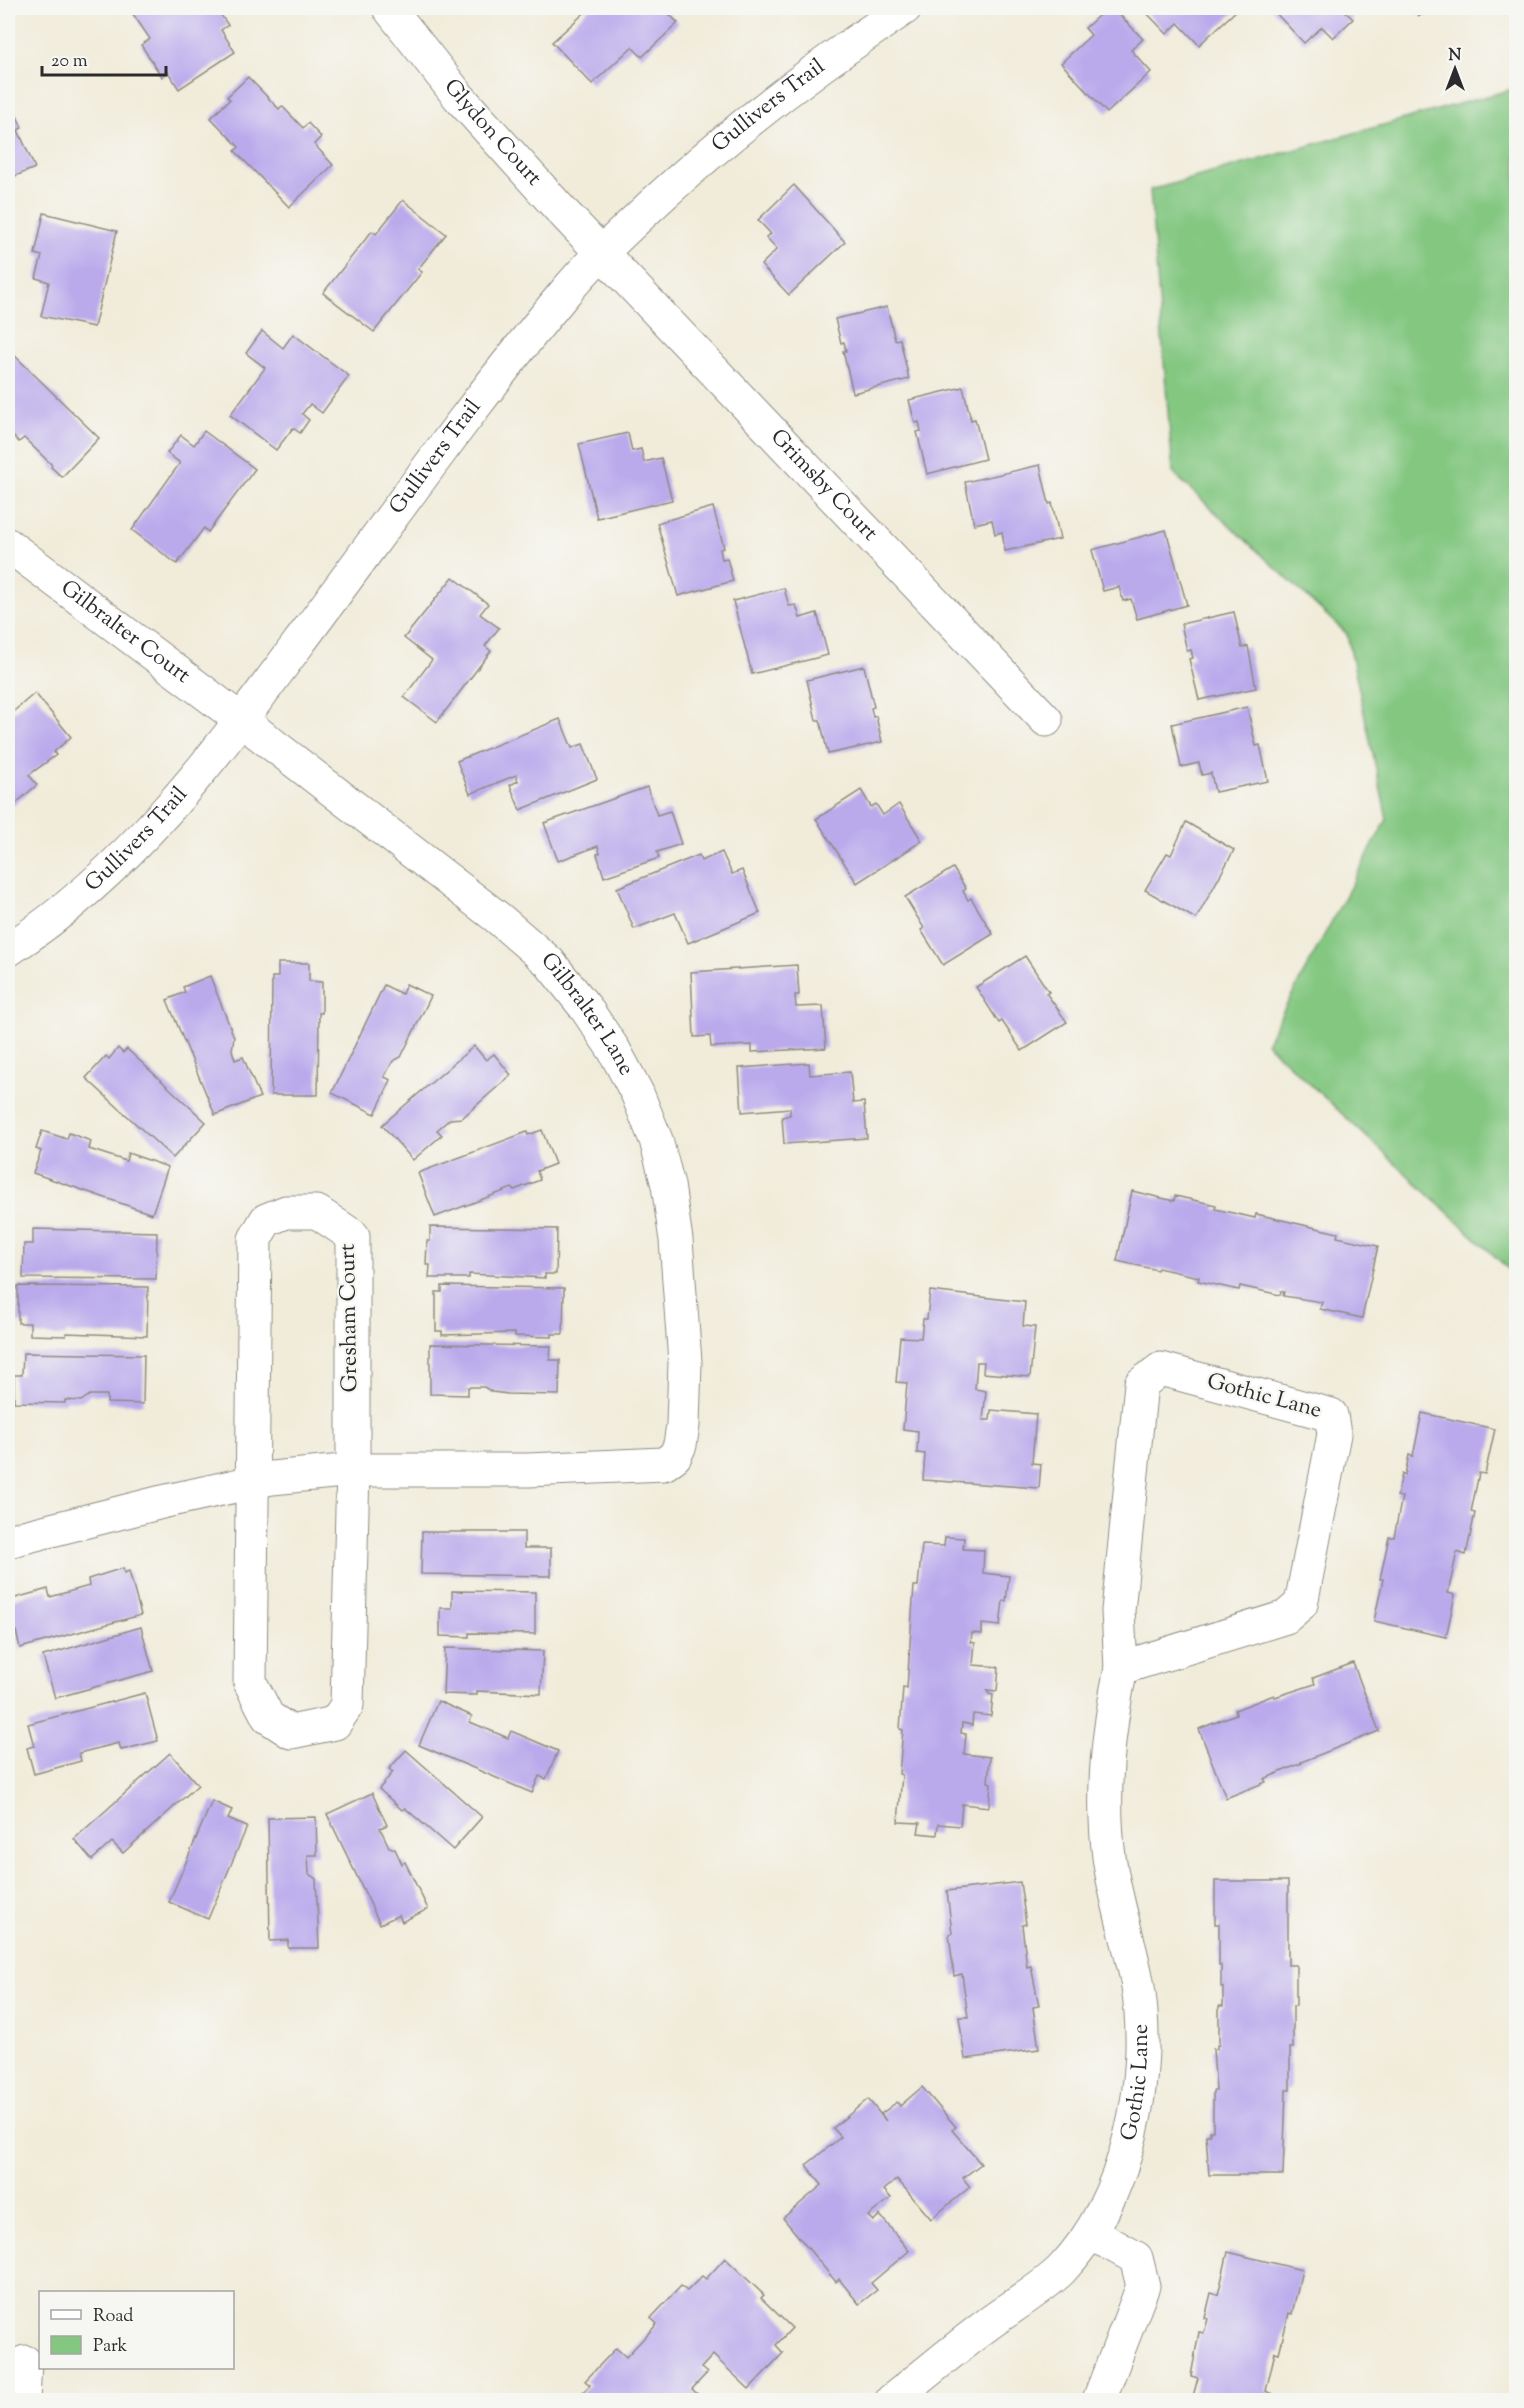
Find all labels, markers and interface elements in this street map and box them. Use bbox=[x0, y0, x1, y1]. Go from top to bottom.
scale bar bbox=[42, 39, 166, 77]
north arrow bbox=[1425, 39, 1485, 99]
text: N bbox=[1449, 45, 1462, 68]
text: 20 m bbox=[51, 49, 88, 75]
street label: Gullivers Trail bbox=[705, 52, 832, 161]
street label: Glydon Court bbox=[435, 73, 549, 194]
street label: Gullivers Trail bbox=[382, 393, 490, 522]
street label: Grimsby Court bbox=[762, 423, 885, 549]
street label: Gilbralter Court bbox=[53, 573, 197, 692]
street label: Gullivers Trail bbox=[78, 780, 196, 900]
street label: Gilbralter Lane bbox=[532, 946, 641, 1082]
street label: Gresham Court bbox=[333, 1243, 367, 1393]
street label: Gothic Lane bbox=[1203, 1366, 1325, 1428]
street label: Gothic Lane bbox=[1114, 2023, 1158, 2144]
legend bbox=[39, 2291, 234, 2369]
text: Road bbox=[93, 2304, 133, 2330]
text: Park bbox=[93, 2334, 128, 2360]

